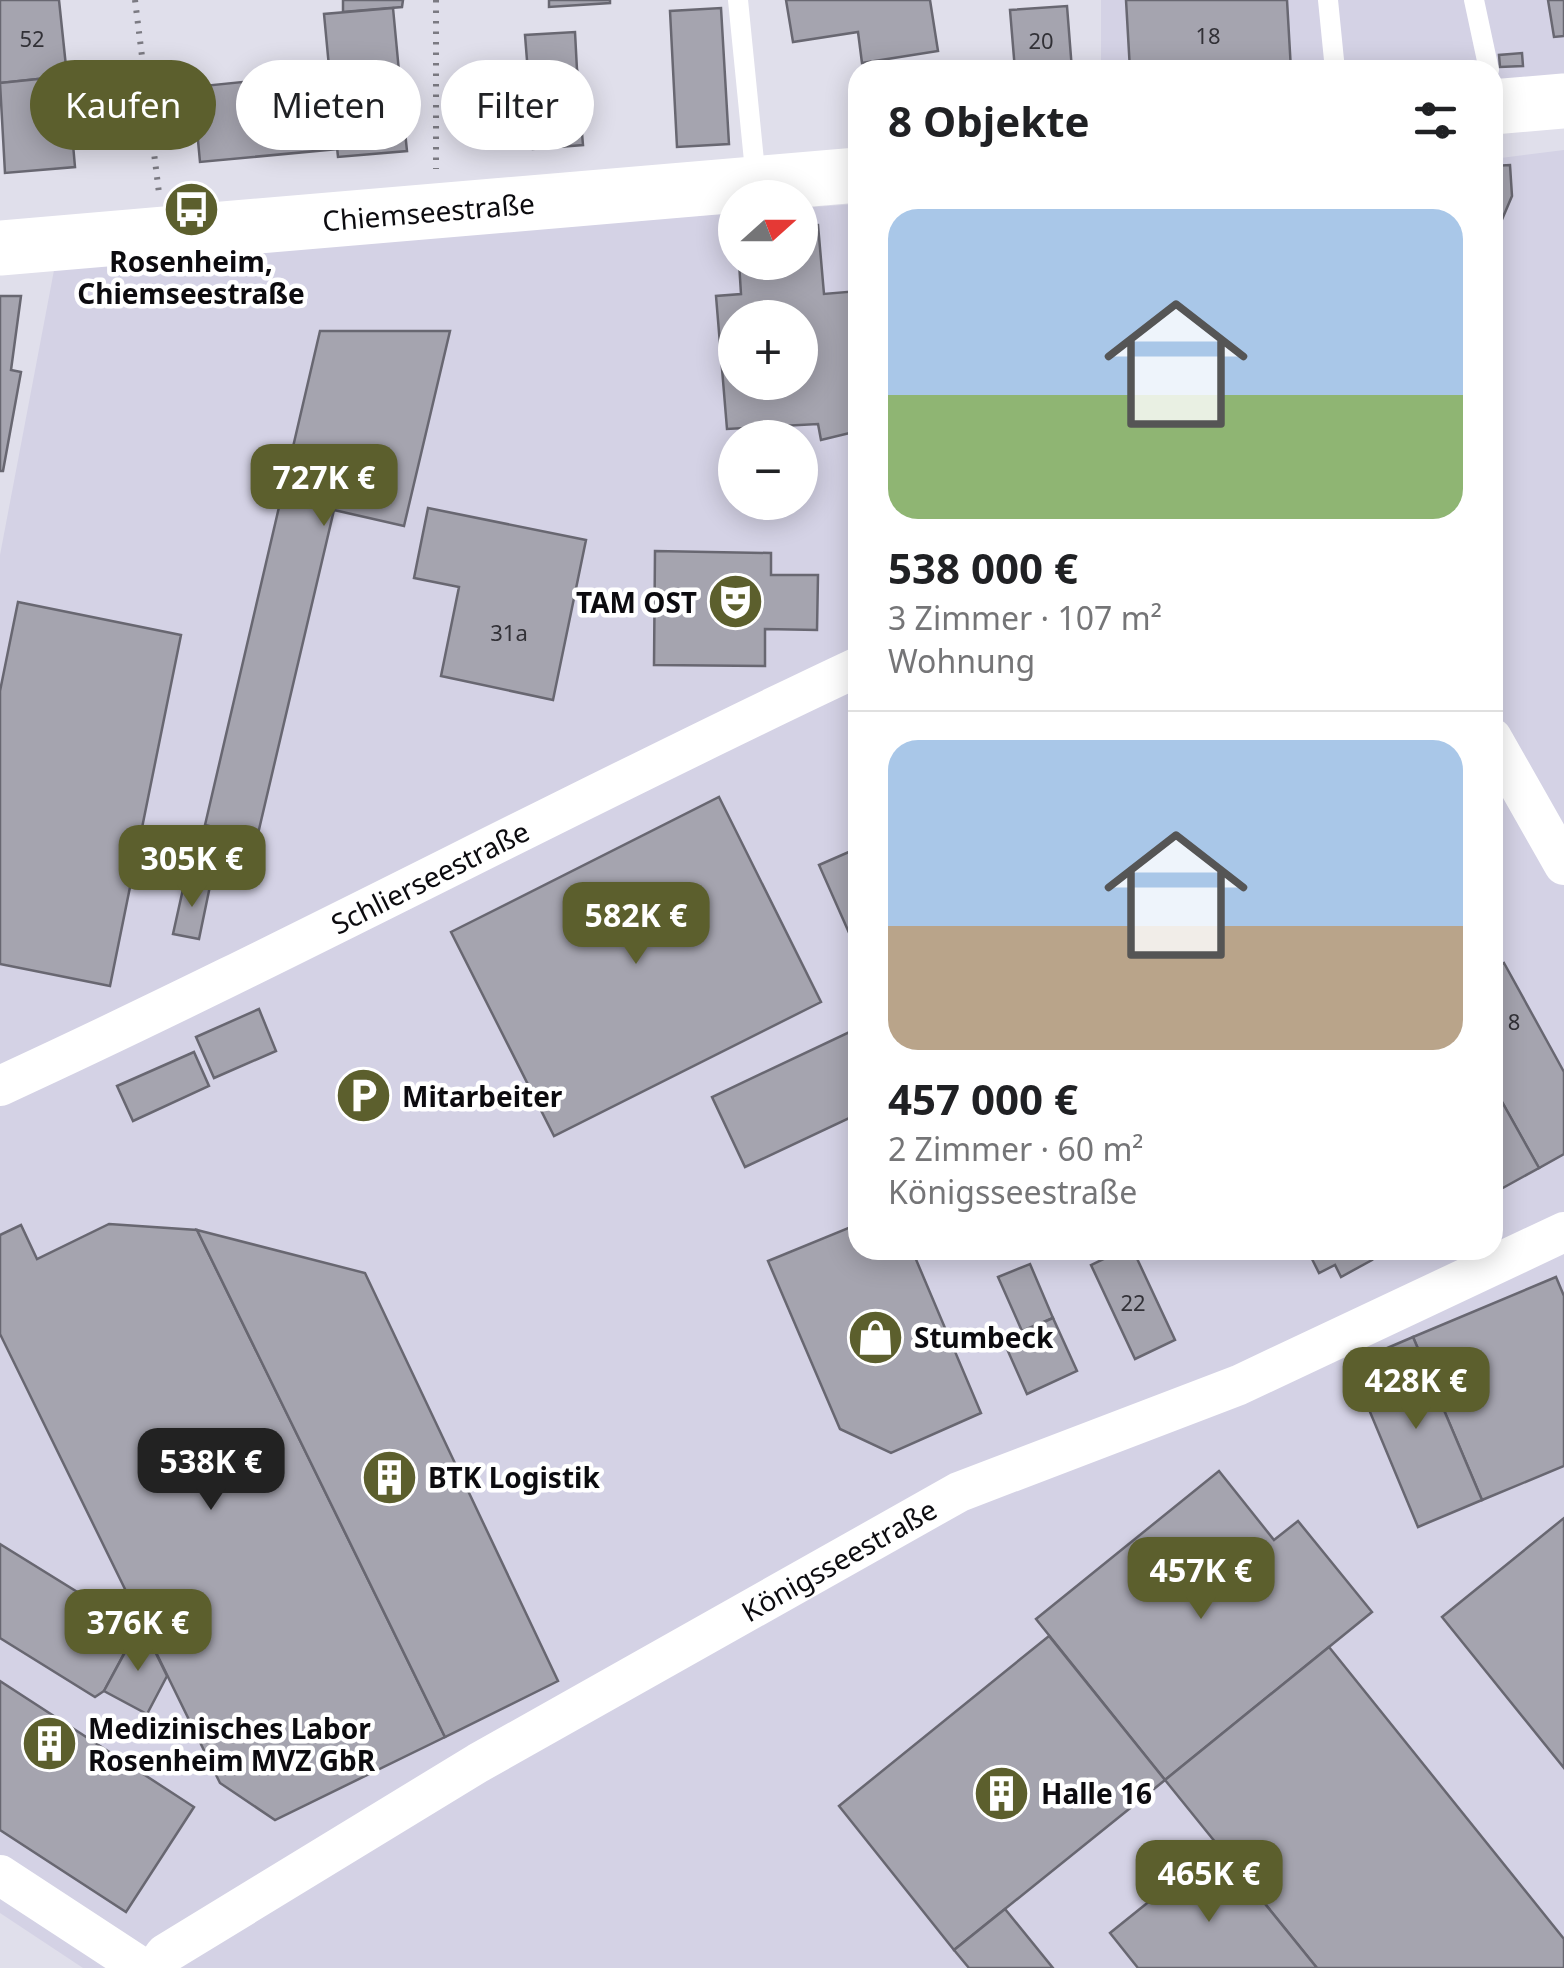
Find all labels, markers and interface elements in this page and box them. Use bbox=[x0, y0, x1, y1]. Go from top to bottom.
house number: 18 bbox=[1195, 20, 1221, 50]
house number: 52 bbox=[19, 23, 45, 53]
house number: 20 bbox=[1028, 25, 1054, 55]
chip: Kaufen bbox=[30, 60, 216, 150]
chip: Mieten bbox=[236, 60, 421, 150]
chip: Filter bbox=[441, 60, 594, 150]
text: 8 Objekte bbox=[888, 92, 1090, 149]
icon: filters bbox=[1408, 93, 1463, 148]
bus stop icon: Rosenheim, Chiemseestraße bbox=[161, 180, 221, 240]
north arrow bbox=[718, 180, 818, 280]
map controls bbox=[718, 180, 818, 520]
street label: Chiemseestraße bbox=[321, 184, 536, 240]
place label: Rosenheim, Chiemseestraße bbox=[77, 242, 305, 312]
icon: home bbox=[1086, 274, 1266, 454]
button: + bbox=[718, 300, 818, 400]
button: − bbox=[718, 420, 818, 520]
pin: 727K € bbox=[243, 444, 405, 529]
text: 727K € bbox=[273, 455, 375, 498]
text: 538 000 € bbox=[888, 539, 1078, 596]
theatre icon: TAM OST bbox=[706, 572, 766, 632]
place label: TAM OST bbox=[576, 583, 697, 621]
text: 3 Zimmer · 107 m² bbox=[888, 596, 1162, 639]
house number: 31a bbox=[490, 617, 528, 647]
text: Wohnung bbox=[888, 639, 1035, 682]
icon: home bbox=[1086, 805, 1266, 985]
street label: Schlierseestraße bbox=[324, 812, 535, 942]
pin: 305K € bbox=[111, 825, 273, 910]
text: 305K € bbox=[141, 836, 243, 879]
pin: 582K € bbox=[555, 882, 717, 967]
text: 582K € bbox=[585, 893, 687, 936]
house number: 8 bbox=[1508, 1006, 1520, 1036]
parking icon: Mitarbeiter bbox=[333, 1066, 393, 1126]
text: 457 000 € bbox=[888, 1070, 1078, 1127]
place label: Mitarbeiter bbox=[402, 1077, 563, 1115]
text: 2 Zimmer · 60 m² bbox=[888, 1127, 1144, 1170]
text: Königsseestraße bbox=[888, 1170, 1137, 1213]
house number: 22 bbox=[1120, 1287, 1146, 1317]
shop icon: Stumbeck bbox=[845, 1307, 905, 1367]
place label: Stumbeck bbox=[914, 1318, 1054, 1356]
pin: 428K € bbox=[1335, 1347, 1497, 1432]
text: 428K € bbox=[1365, 1358, 1467, 1401]
pin: 538K € bbox=[130, 1428, 292, 1513]
text: 538K € bbox=[160, 1439, 262, 1482]
building icon: BTK Logistik bbox=[359, 1447, 419, 1507]
place label: BTK Logistik bbox=[428, 1458, 600, 1496]
street label: Königsseestraße bbox=[734, 1490, 943, 1630]
pin: 457K € bbox=[1120, 1537, 1282, 1622]
text: 457K € bbox=[1150, 1548, 1252, 1591]
pin: 376K € bbox=[57, 1589, 219, 1674]
text: 376K € bbox=[87, 1600, 189, 1643]
place label: Medizinisches Labor Rosenheim MVZ GbR bbox=[88, 1709, 376, 1779]
building icon: Medizinisches Labor Rosenheim MVZ GbR bbox=[19, 1714, 79, 1774]
building icon: Halle 16 bbox=[972, 1763, 1032, 1823]
place label: Halle 16 bbox=[1041, 1774, 1152, 1812]
pin: 465K € bbox=[1128, 1840, 1290, 1925]
text: 465K € bbox=[1158, 1851, 1260, 1894]

